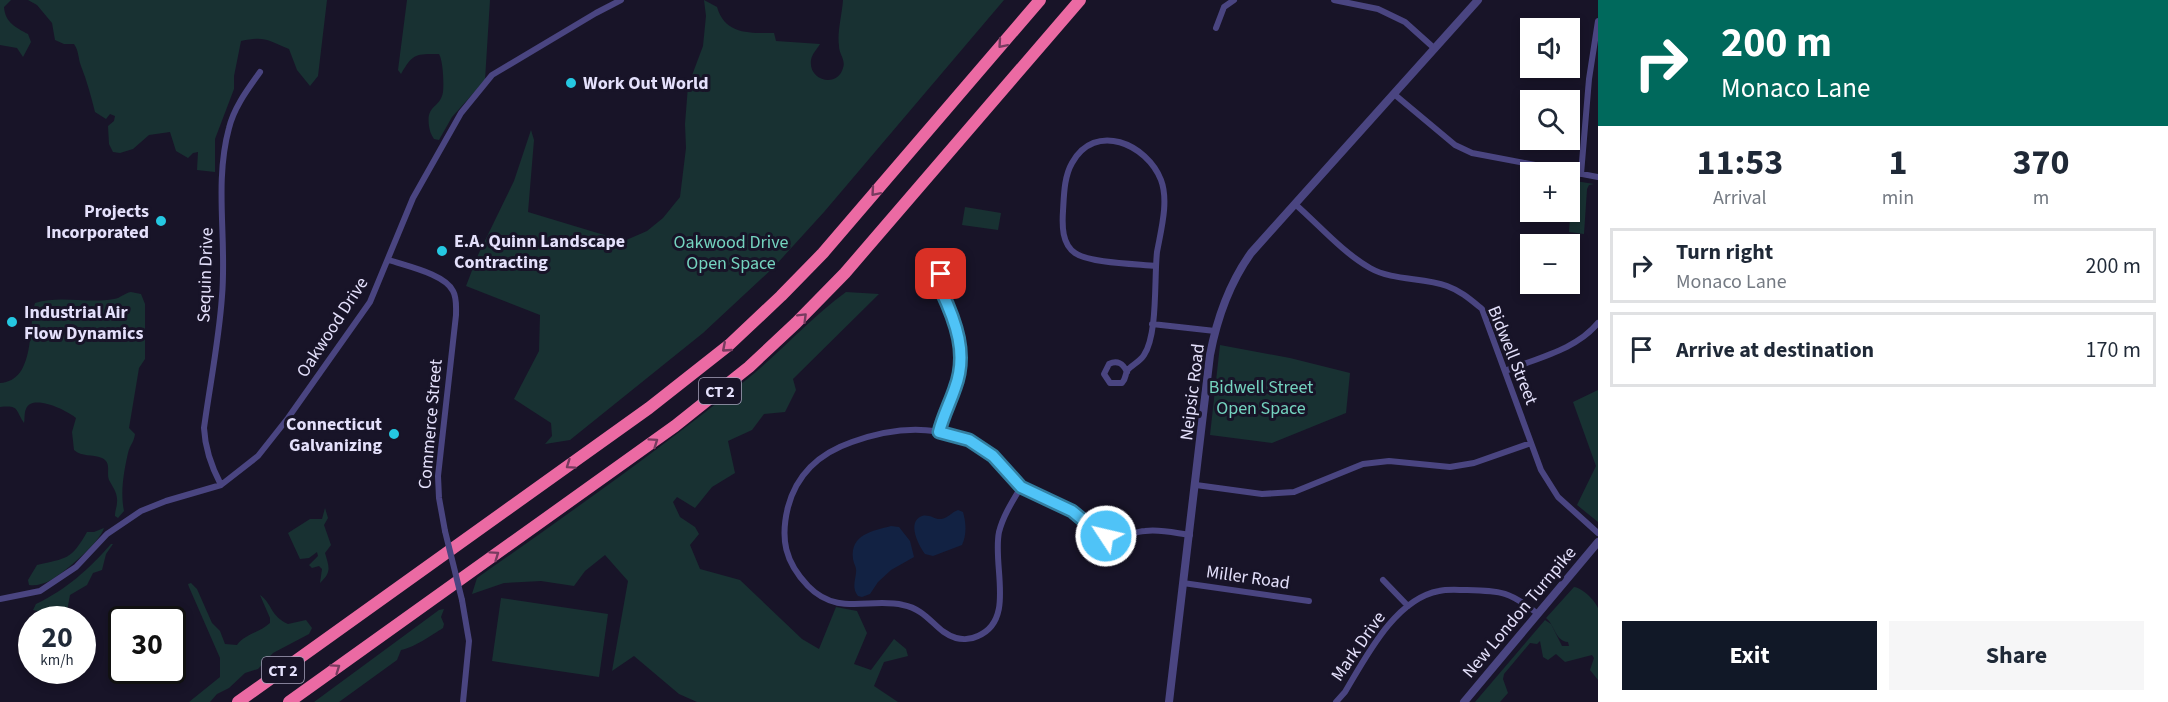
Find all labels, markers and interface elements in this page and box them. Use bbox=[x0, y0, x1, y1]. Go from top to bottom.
text: 200 m bbox=[1721, 13, 1832, 73]
map controls bbox=[1520, 18, 1580, 294]
button: sound bbox=[1520, 18, 1580, 78]
icon: right bbox=[1622, 24, 1700, 102]
one-way arrow bbox=[998, 37, 1009, 48]
text: Monaco Lane bbox=[1721, 69, 1870, 108]
place label: Work Out World bbox=[583, 71, 709, 96]
marker: Work Out World bbox=[564, 76, 578, 90]
button: search bbox=[1520, 90, 1580, 150]
text: 11:53 bbox=[1696, 137, 1783, 188]
text: 1 bbox=[1888, 137, 1907, 188]
text: 370 bbox=[2013, 137, 2070, 188]
button: + bbox=[1520, 162, 1580, 222]
text: Arrival bbox=[1713, 184, 1767, 212]
text: min bbox=[1882, 184, 1914, 212]
text: m bbox=[2033, 184, 2049, 212]
one-way arrow bbox=[871, 186, 882, 196]
place label: Projects Incorporated bbox=[46, 199, 149, 245]
marker: Projects Incorporated bbox=[154, 214, 168, 228]
street label: Sequin Drive bbox=[191, 227, 220, 323]
place label: E.A. Quinn Landscape Contracting bbox=[454, 229, 625, 275]
park label: Oakwood Drive Open Space bbox=[674, 230, 789, 276]
button: − bbox=[1520, 234, 1580, 294]
text: Turn right bbox=[1676, 236, 1773, 268]
marker: E.A. Quinn Landscape Contracting bbox=[435, 244, 449, 258]
pin bbox=[915, 248, 966, 299]
icon: right bbox=[1625, 249, 1658, 282]
text: 200 m bbox=[2086, 250, 2141, 282]
icon: arrive bbox=[924, 257, 957, 290]
text: Monaco Lane bbox=[1676, 268, 1787, 296]
street label: Oakwood Drive bbox=[291, 272, 374, 382]
place label: Industrial Air Flow Dynamics bbox=[24, 300, 143, 346]
street label: Bidwell Street bbox=[1481, 302, 1544, 408]
one-way arrow bbox=[796, 313, 807, 324]
marker: Industrial Air Flow Dynamics bbox=[5, 315, 19, 329]
icon: arrive bbox=[1625, 333, 1658, 366]
text: Arrive at destination bbox=[1676, 334, 1874, 366]
text: 170 m bbox=[2086, 334, 2141, 366]
one-way arrow bbox=[722, 341, 733, 352]
street label: Neipsic Road bbox=[1174, 342, 1211, 442]
street label: Commerce Street bbox=[412, 358, 449, 490]
park label: Bidwell Street Open Space bbox=[1209, 375, 1313, 421]
road number: CT 2 bbox=[699, 378, 741, 404]
place label: Connecticut Galvanizing bbox=[286, 412, 382, 458]
marker: Connecticut Galvanizing bbox=[387, 427, 401, 441]
one-way arrow bbox=[647, 438, 658, 449]
one-way arrow bbox=[565, 458, 576, 469]
position arrow bbox=[1074, 504, 1138, 568]
street label: New London Turnpike bbox=[1457, 541, 1582, 684]
one-way arrow bbox=[488, 551, 499, 562]
street label: Miller Road bbox=[1205, 559, 1291, 596]
speed limit sign: 30 bbox=[108, 606, 186, 684]
street label: Mark Drive bbox=[1325, 606, 1392, 686]
text: 20 bbox=[41, 616, 73, 659]
button: Exit bbox=[1622, 621, 1877, 690]
button: Share bbox=[1889, 621, 2144, 690]
text: km/h bbox=[40, 650, 74, 671]
road number: CT 2 bbox=[262, 657, 304, 683]
one-way arrow bbox=[330, 664, 341, 675]

